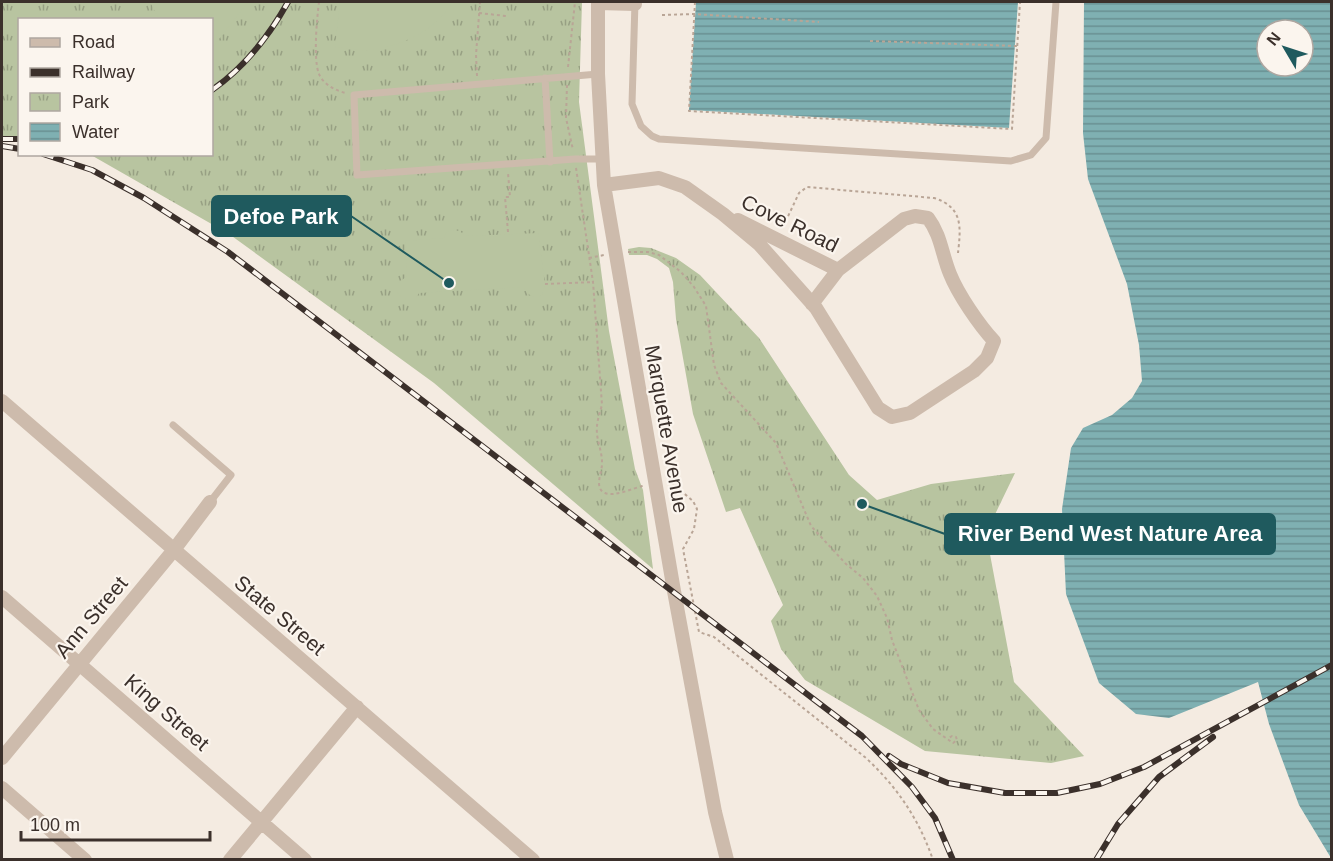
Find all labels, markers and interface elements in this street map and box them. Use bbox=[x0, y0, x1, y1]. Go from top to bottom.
legend bbox=[18, 18, 213, 156]
north arrow bbox=[1255, 18, 1315, 78]
text: N bbox=[1263, 29, 1284, 49]
text: Road bbox=[72, 32, 115, 52]
text: Railway bbox=[72, 62, 135, 82]
text: Park bbox=[72, 92, 110, 112]
text: Water bbox=[72, 122, 119, 142]
street label: Cove Road bbox=[738, 190, 842, 256]
callout: Defoe Park bbox=[212, 196, 351, 236]
text: Defoe Park bbox=[224, 204, 339, 229]
street label: Marquette Avenue bbox=[641, 343, 693, 515]
callout: River Bend West Nature Area bbox=[945, 514, 1275, 554]
text: River Bend West Nature Area bbox=[958, 521, 1263, 546]
street label: Ann Street bbox=[50, 571, 132, 662]
street label: State Street bbox=[230, 571, 330, 660]
street label: King Street bbox=[120, 669, 214, 755]
scale bar bbox=[21, 804, 210, 842]
text: 100 m bbox=[30, 815, 80, 835]

